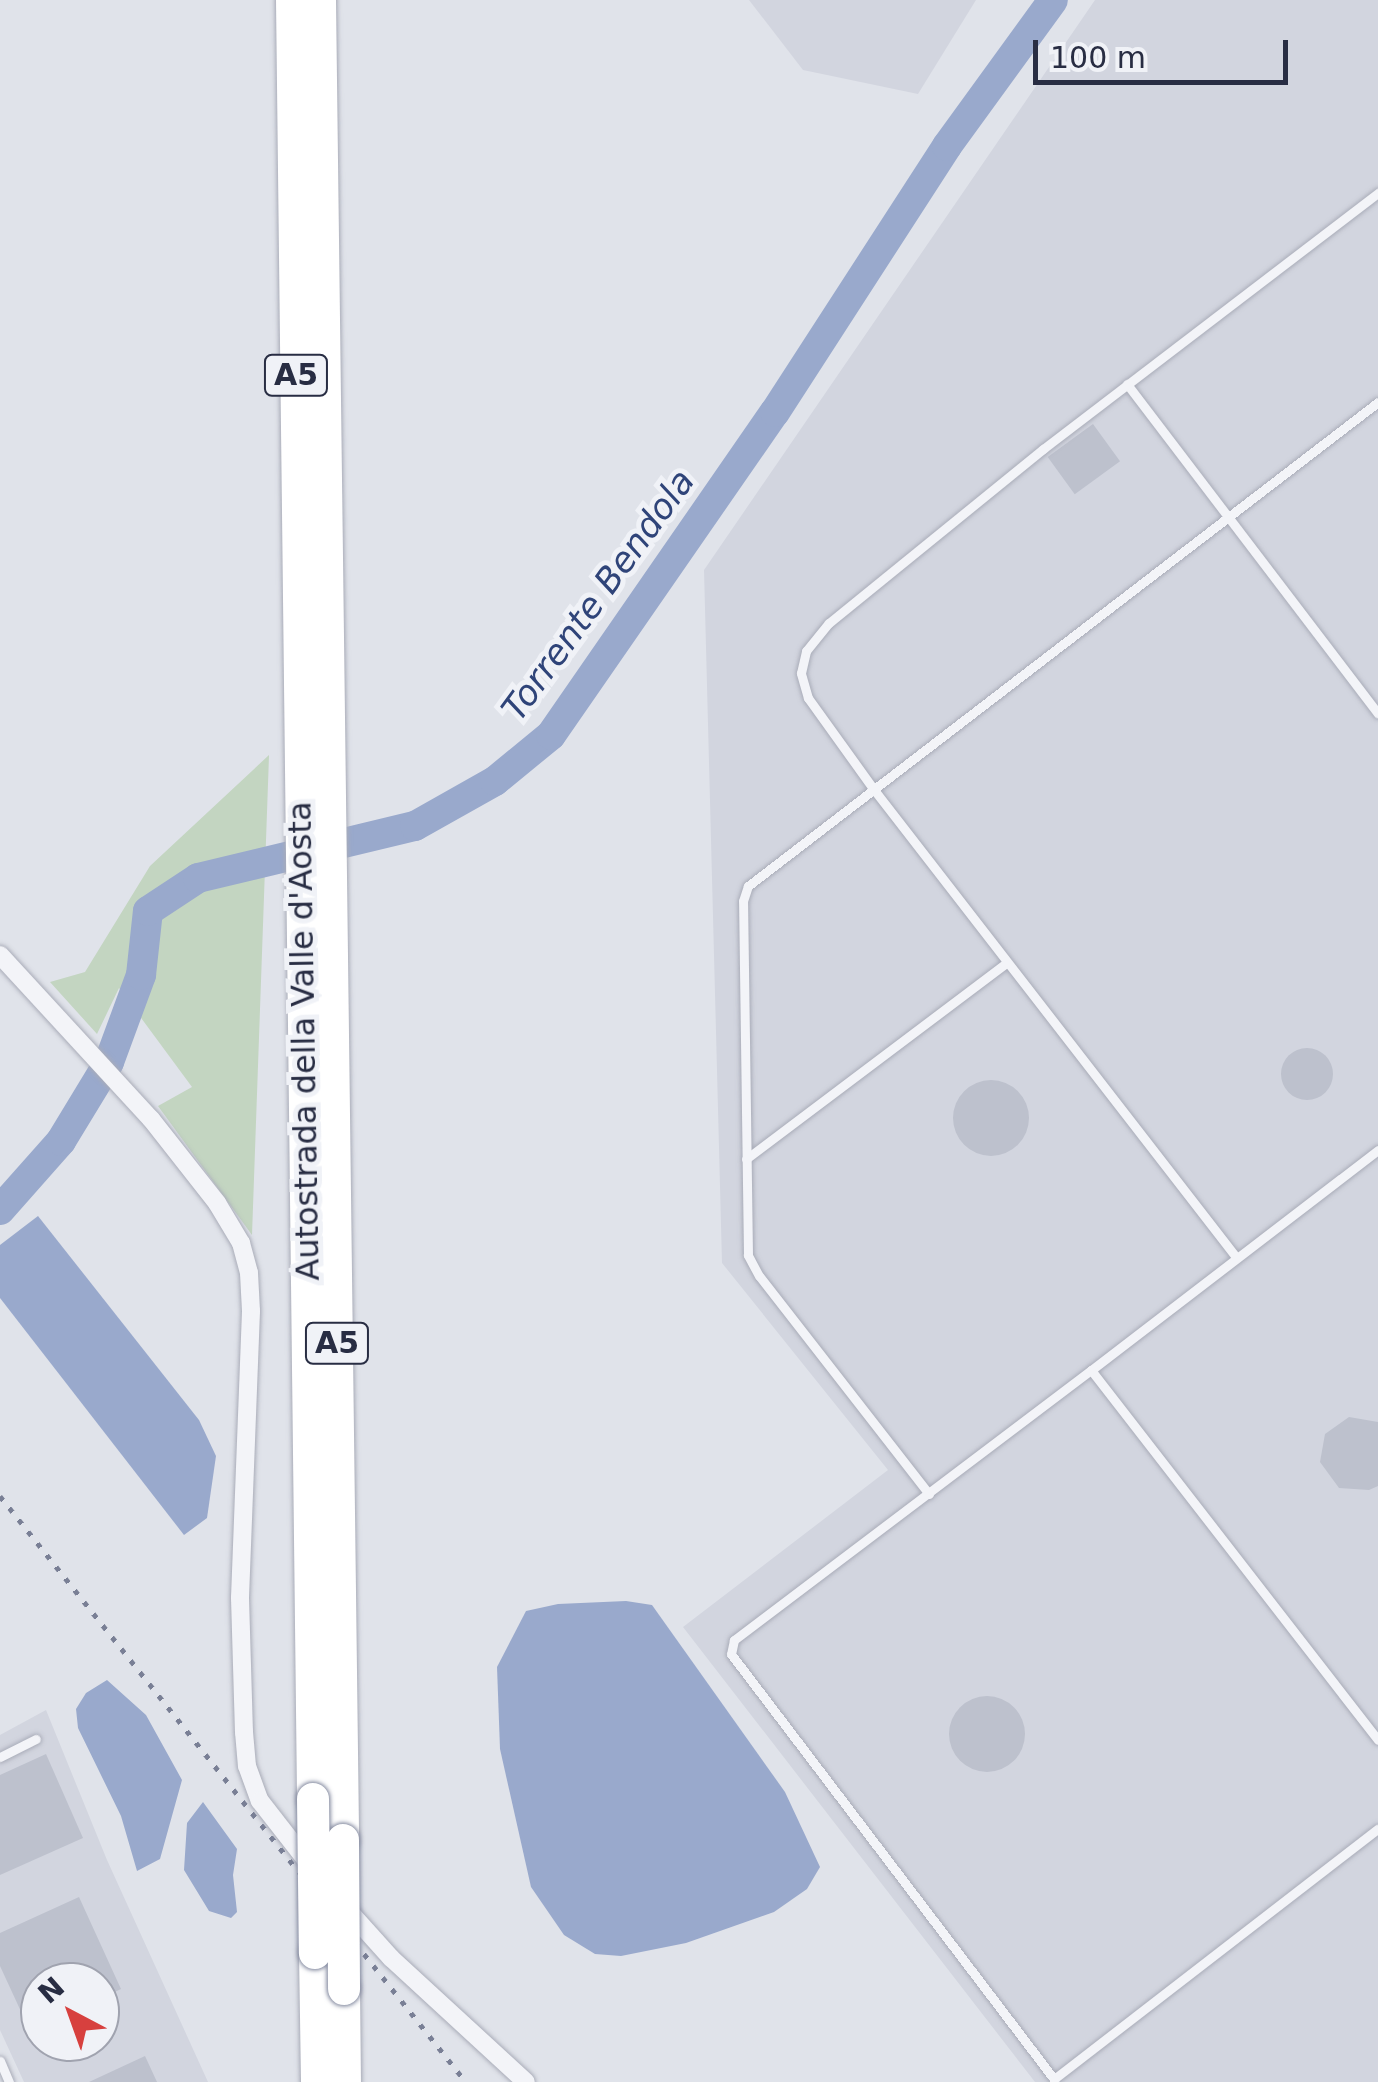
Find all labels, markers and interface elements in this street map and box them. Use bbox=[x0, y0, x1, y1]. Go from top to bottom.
scale bar bbox=[1038, 20, 1293, 82]
text: 100 m bbox=[1050, 40, 1146, 75]
road number: A5 bbox=[264, 350, 328, 400]
water label: Torrente Bendola bbox=[493, 461, 703, 729]
street label: Autostrada della Valle d'Aosta bbox=[281, 801, 327, 1281]
road number: A5 bbox=[304, 1318, 370, 1368]
north arrow bbox=[20, 1962, 120, 2062]
text: N bbox=[32, 1970, 71, 2011]

